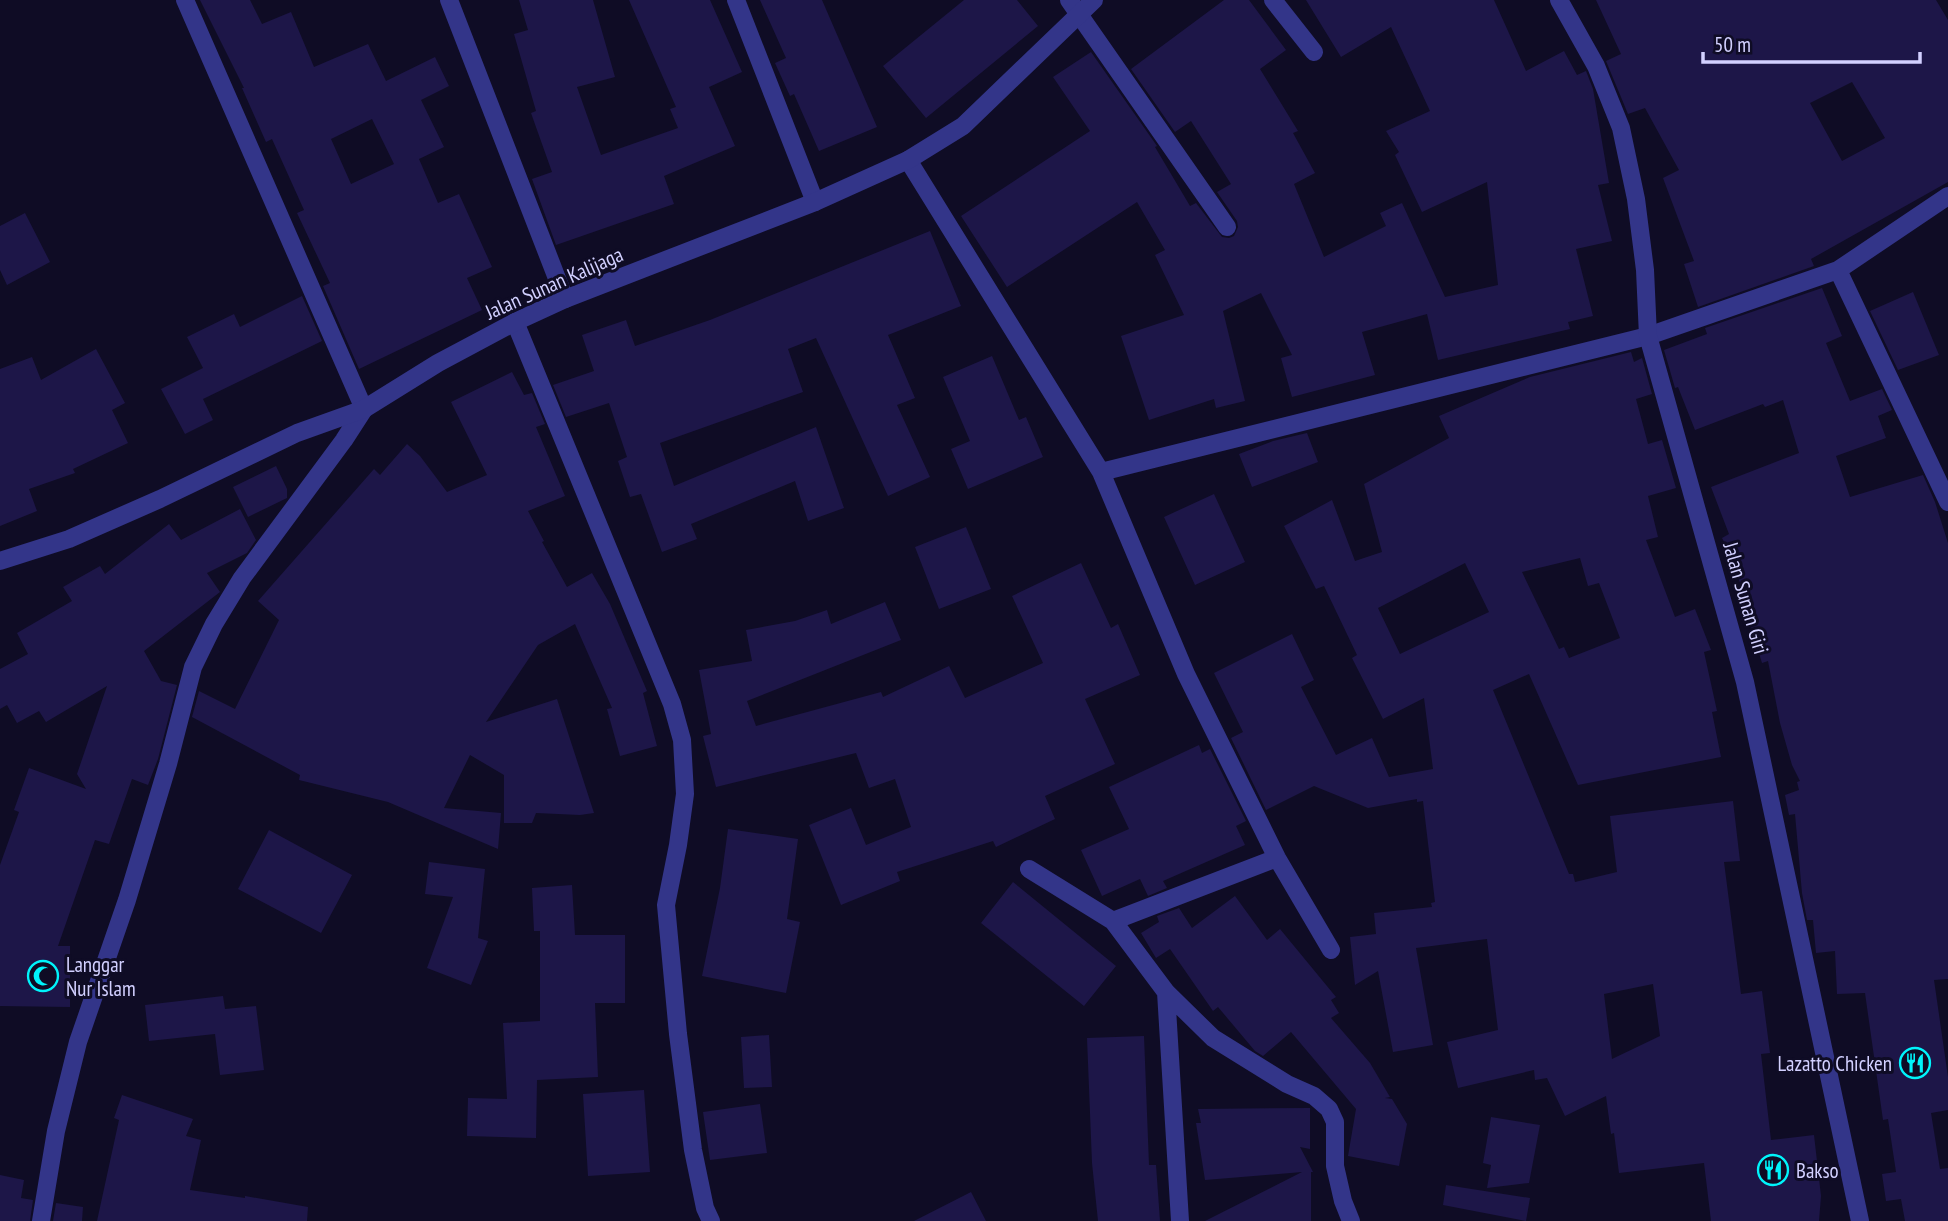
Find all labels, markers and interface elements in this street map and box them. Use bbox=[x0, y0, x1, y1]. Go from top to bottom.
scale bar bbox=[1703, 21, 1920, 65]
text: 50 m bbox=[1714, 31, 1751, 58]
street label: Jalan Sunan Kalijaga bbox=[480, 241, 627, 326]
street label: Jalan Sunan Giri bbox=[1717, 538, 1775, 657]
place label: Langgar Nur Islam bbox=[66, 951, 136, 1002]
mosque icon: Langgar Nur Islam bbox=[26, 959, 60, 993]
restaurant icon: Lazatto Chicken bbox=[1898, 1046, 1932, 1080]
place label: Lazatto Chicken bbox=[1778, 1050, 1892, 1077]
restaurant icon: Bakso bbox=[1756, 1153, 1790, 1187]
place label: Bakso bbox=[1796, 1157, 1839, 1184]

